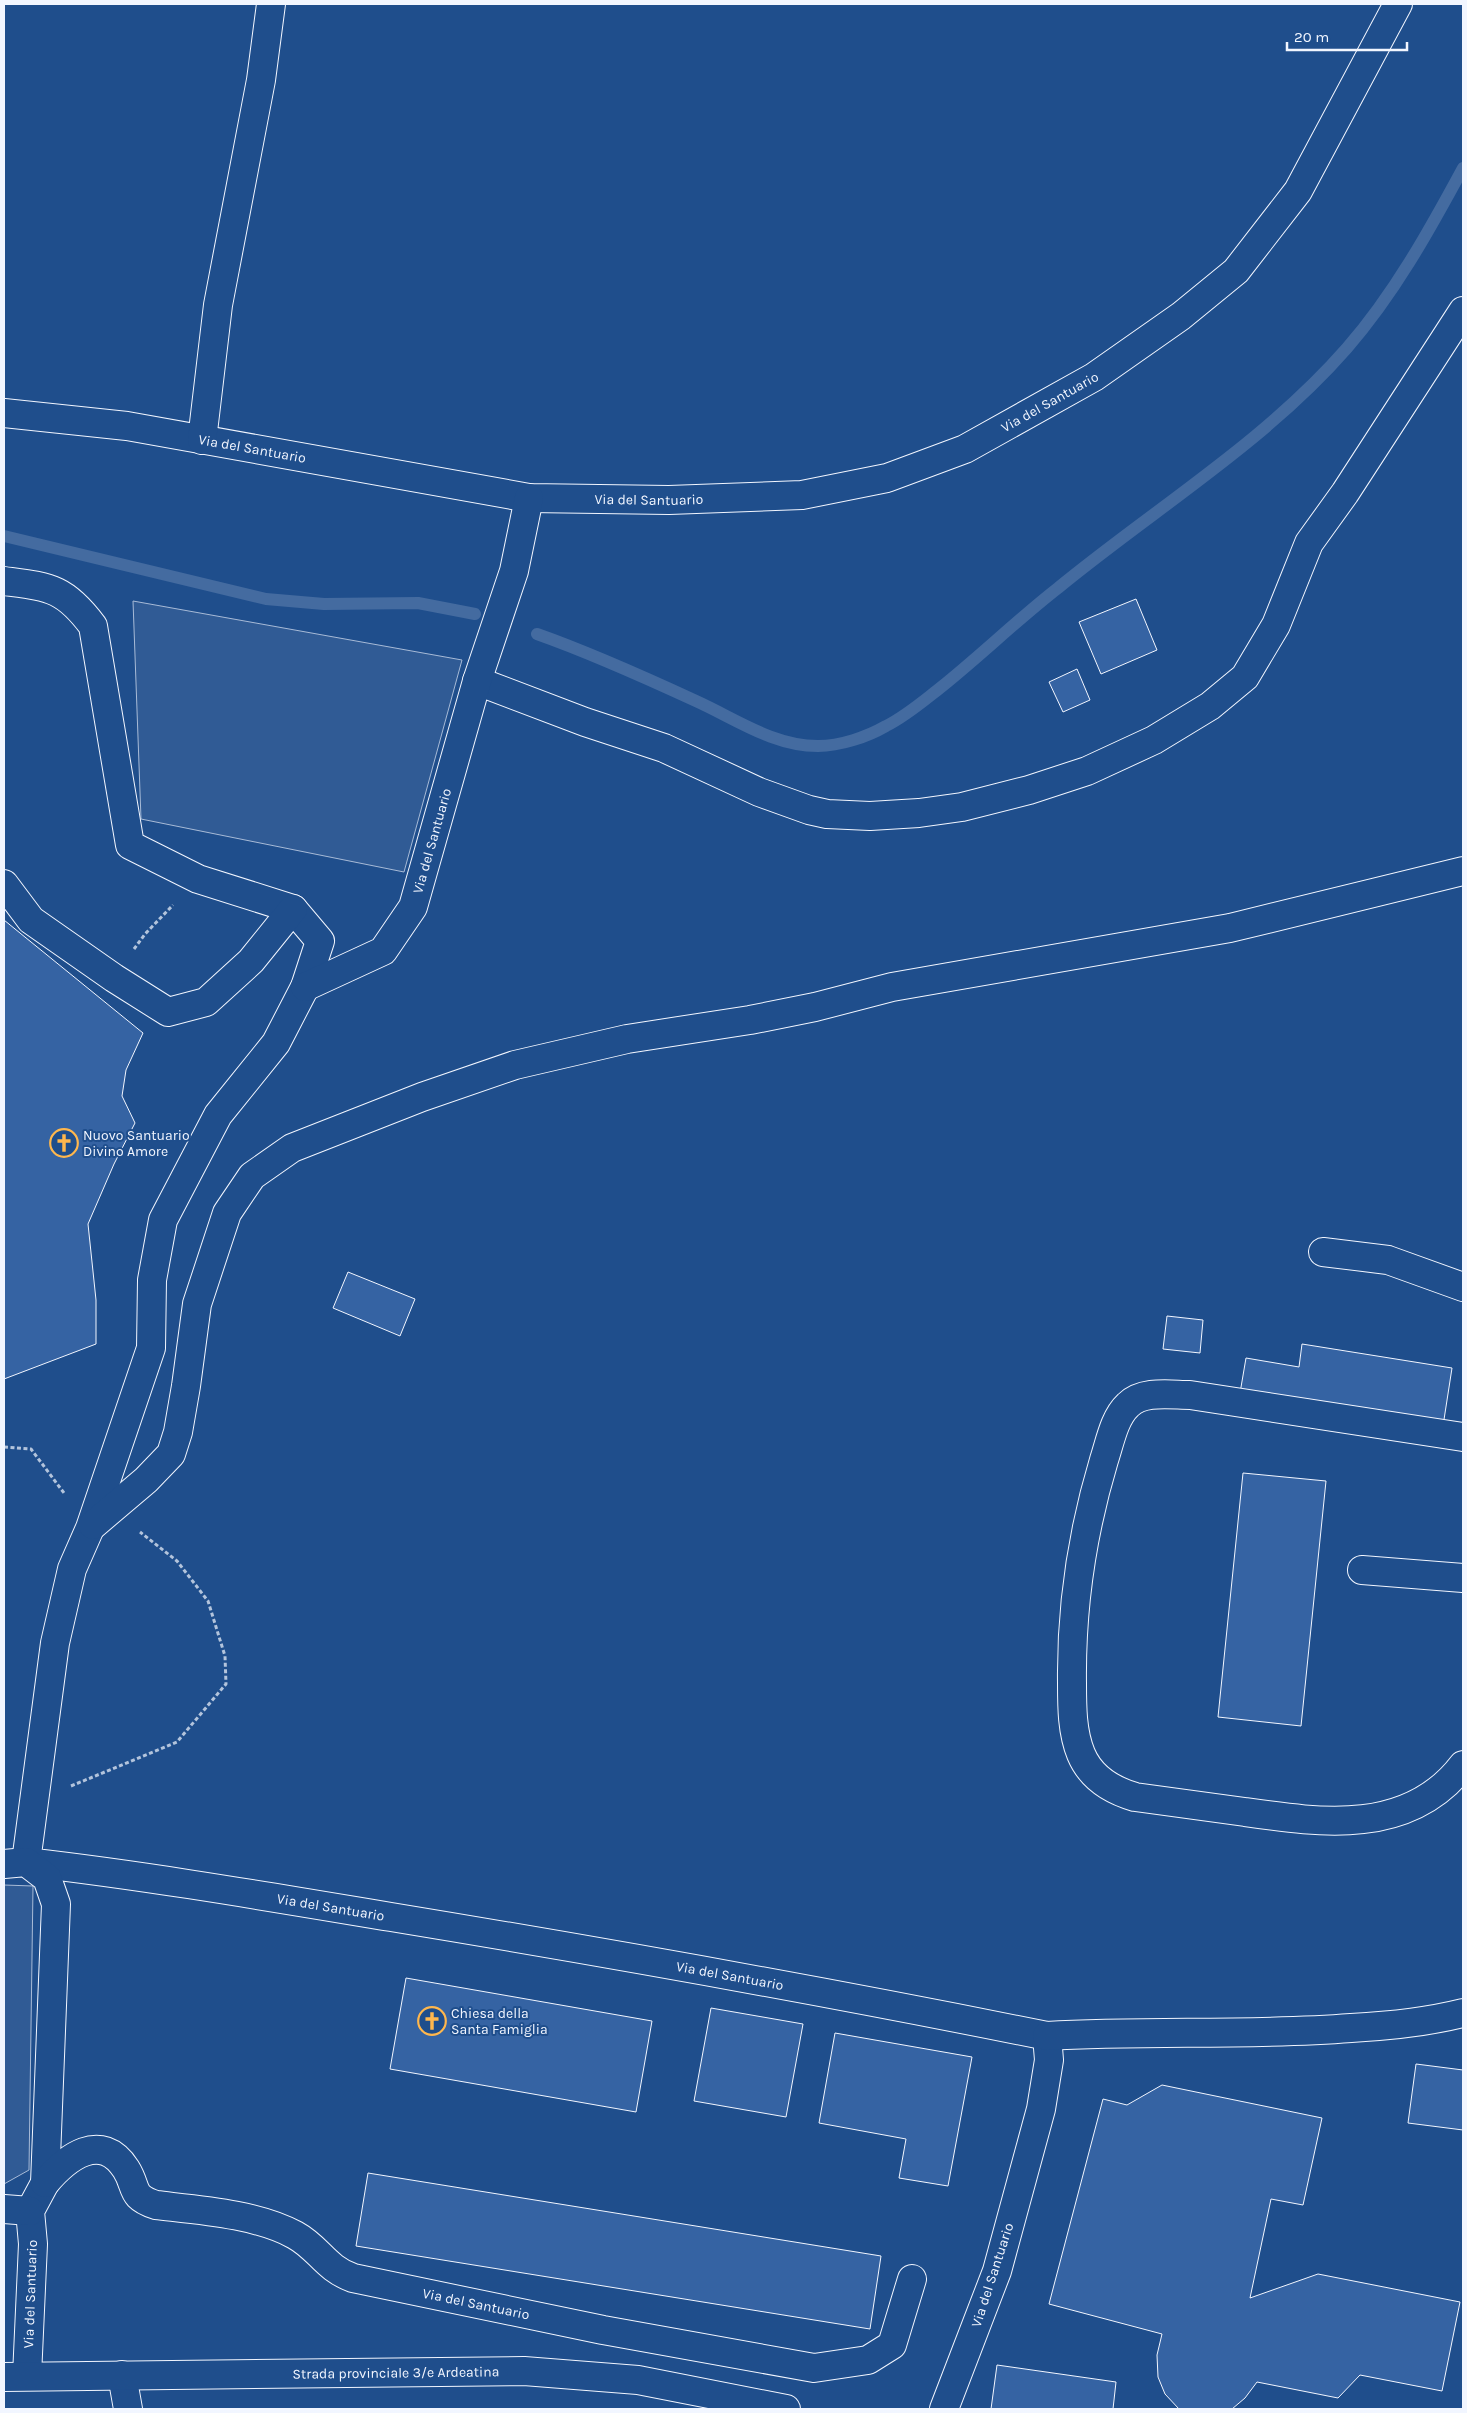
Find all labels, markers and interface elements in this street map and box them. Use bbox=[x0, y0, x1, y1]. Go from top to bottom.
scale bar bbox=[1287, 20, 1407, 52]
text: 20 m bbox=[1294, 28, 1329, 46]
street label: Via del Santuario bbox=[998, 368, 1102, 436]
street label: Via del Santuario bbox=[197, 431, 307, 467]
street label: Via del Santuario bbox=[594, 491, 704, 509]
street label: Via del Santuario bbox=[409, 786, 455, 896]
place label: Nuovo Santuario Divino Amore bbox=[83, 1127, 190, 1160]
church icon: Nuovo Santuario Divino Amore bbox=[49, 1128, 79, 1158]
street label: Via del Santuario bbox=[276, 1890, 386, 1925]
street label: Via del Santuario bbox=[675, 1958, 785, 1994]
place label: Chiesa della Santa Famiglia bbox=[451, 2005, 548, 2038]
church icon: Chiesa della Santa Famiglia bbox=[417, 2006, 447, 2036]
street label: Via del Santuario bbox=[968, 2221, 1017, 2330]
street label: Via del Santuario bbox=[20, 2239, 41, 2349]
street label: Via del Santuario bbox=[421, 2285, 531, 2324]
street label: Strada provinciale 3/e Ardeatina bbox=[292, 2363, 500, 2383]

